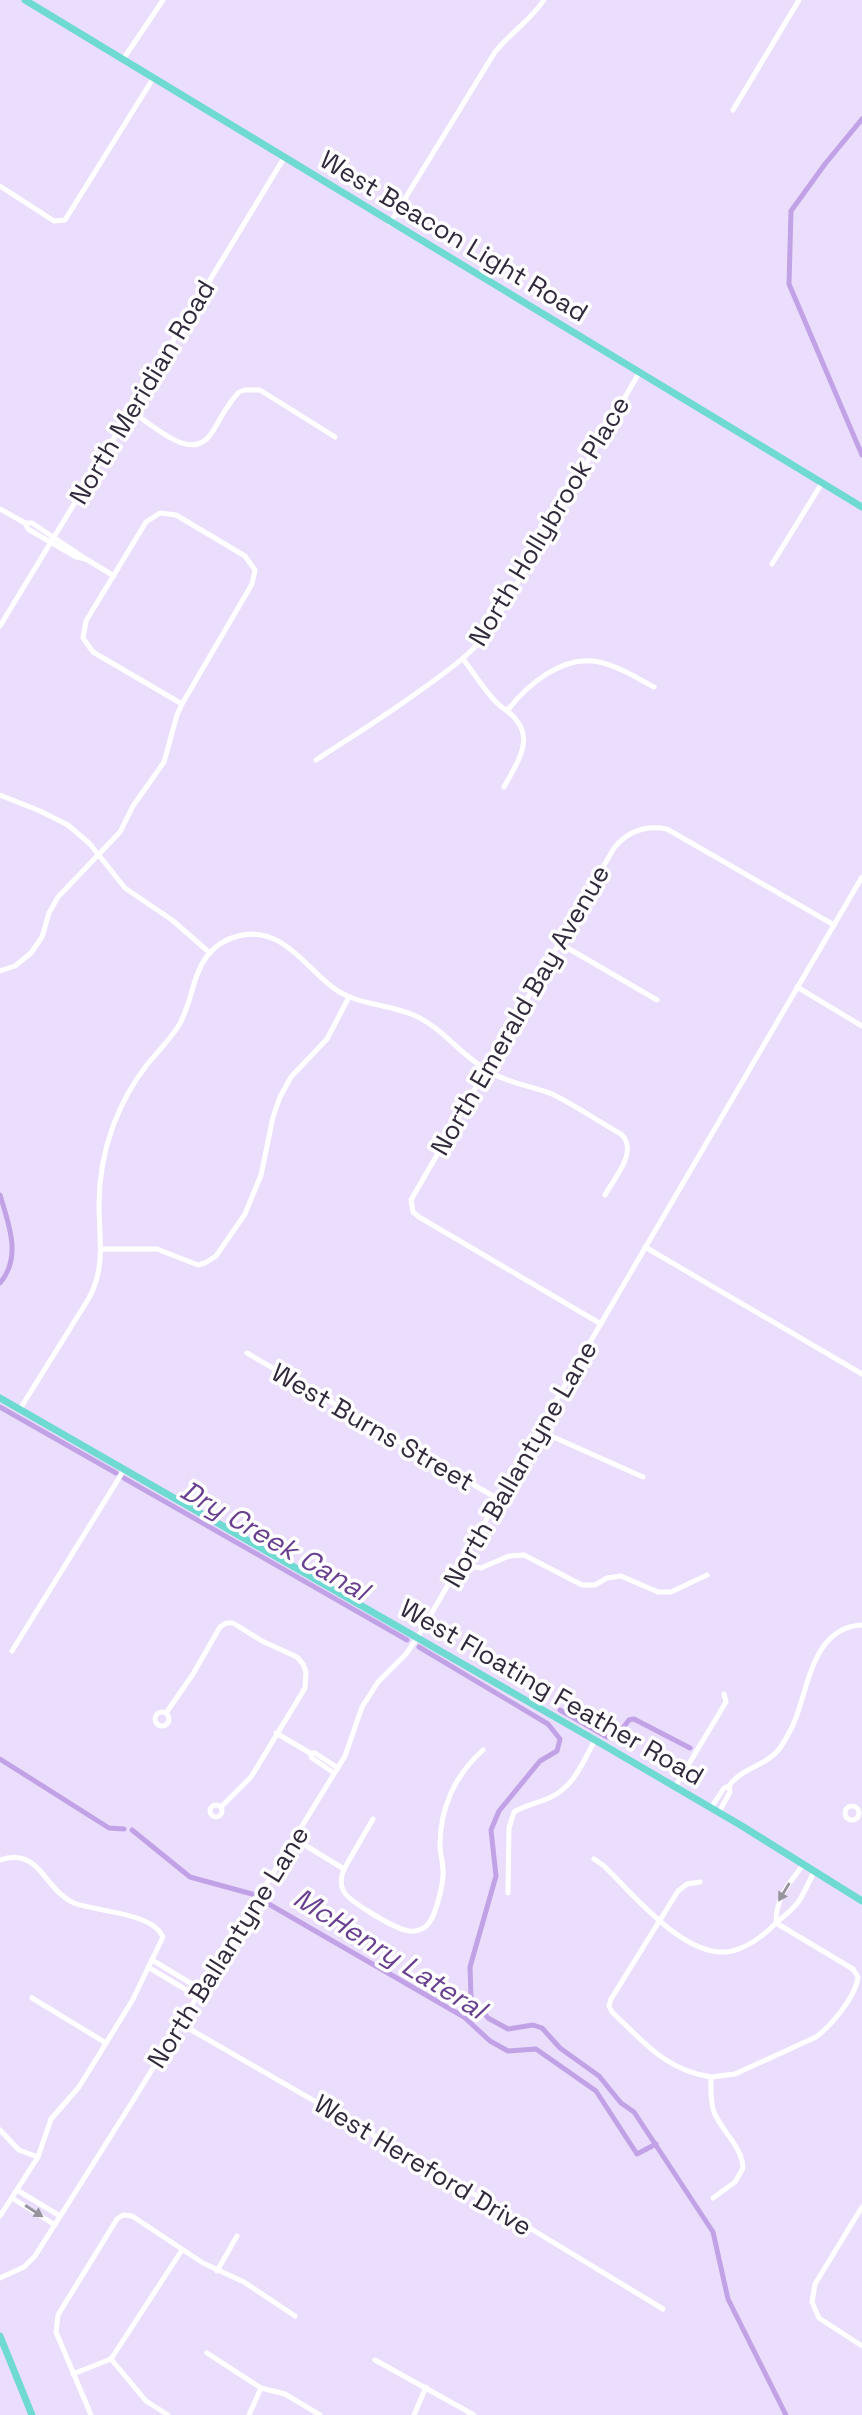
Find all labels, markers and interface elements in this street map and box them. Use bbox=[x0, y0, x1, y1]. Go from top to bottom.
street label: West Beacon Light Road bbox=[314, 142, 594, 330]
street label: North Meridian Road bbox=[61, 273, 223, 511]
street label: North Hollybrook Place bbox=[461, 390, 637, 652]
street label: North Emerald Bay Avenue bbox=[423, 859, 617, 1161]
street label: North Ballantyne Lane bbox=[435, 1334, 605, 1594]
street label: West Burns Street bbox=[266, 1355, 480, 1499]
water label: Dry Creek Canal bbox=[175, 1472, 378, 1610]
street label: West Floating Feather Road bbox=[394, 1591, 710, 1793]
street label: North Ballantyne Lane bbox=[140, 1819, 316, 2075]
water label: McHenry Lateral bbox=[287, 1879, 496, 2028]
one-way arrow bbox=[778, 1882, 791, 1901]
street label: West Hereford Drive bbox=[308, 2086, 538, 2244]
one-way arrow bbox=[24, 2205, 43, 2218]

